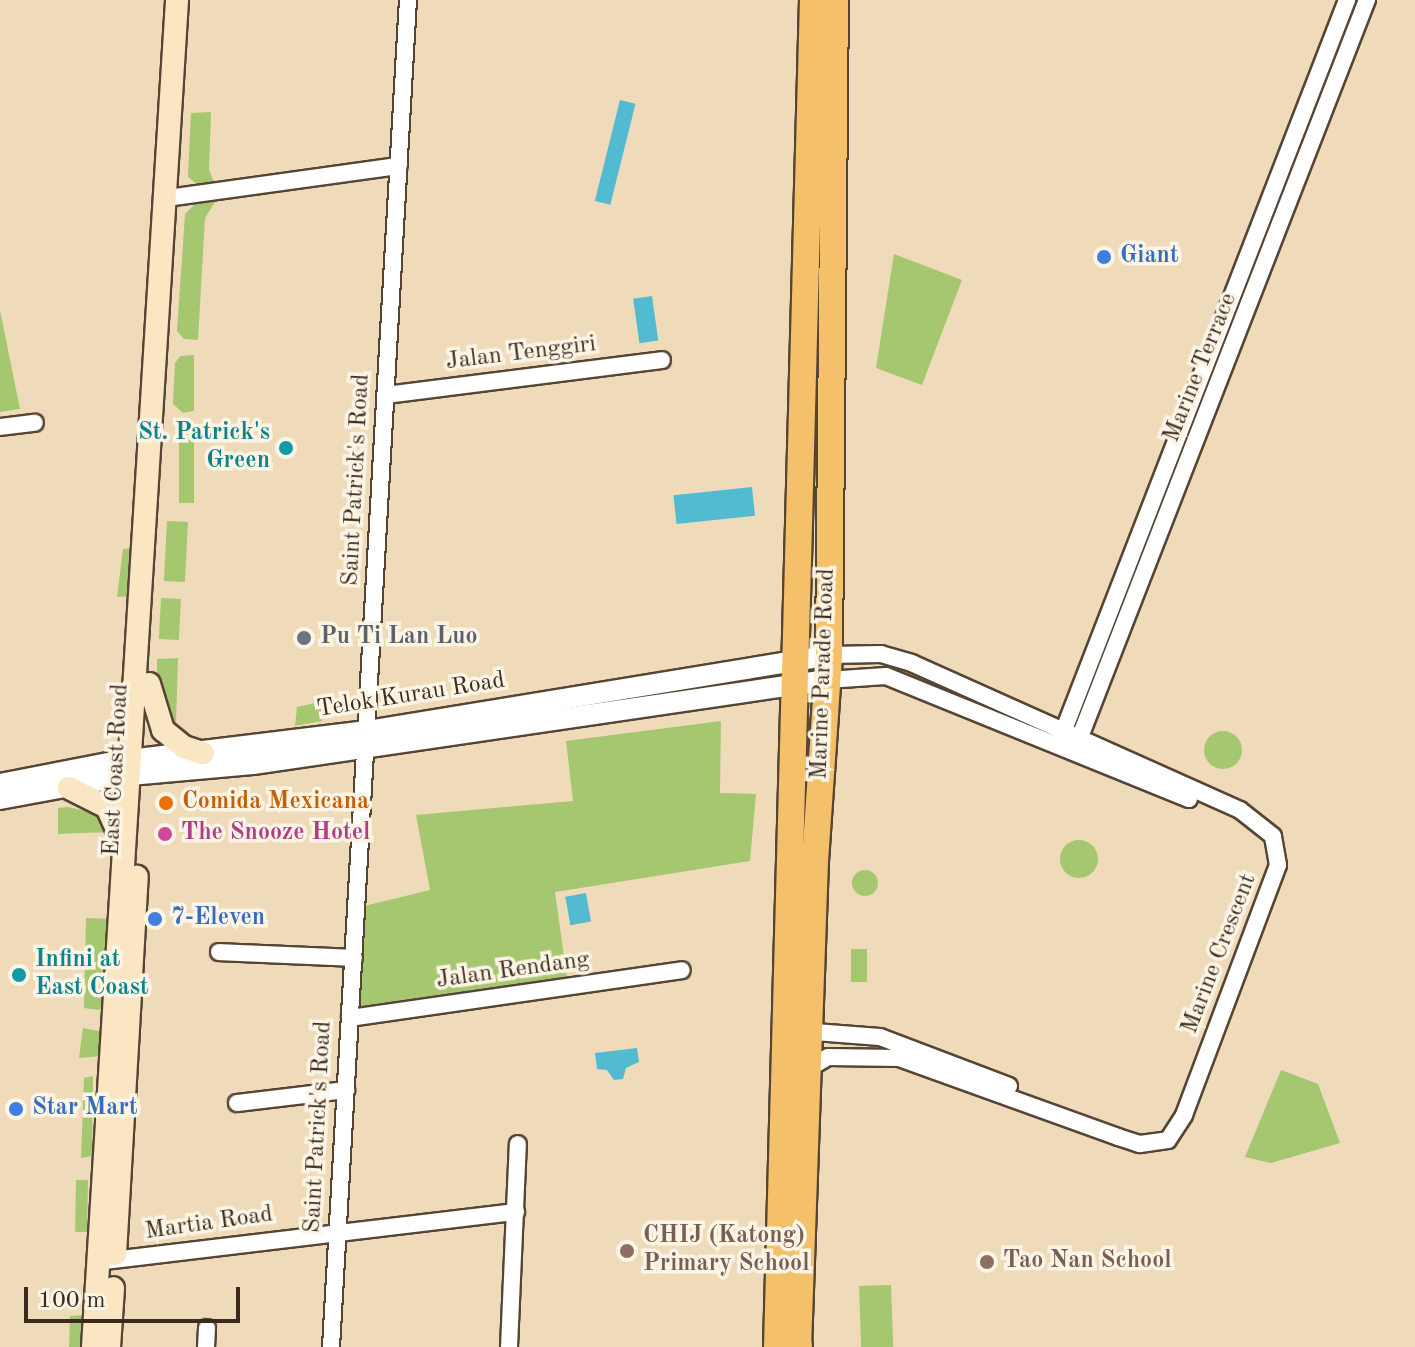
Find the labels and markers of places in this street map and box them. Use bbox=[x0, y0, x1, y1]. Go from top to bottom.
place label: Giant bbox=[1120, 243, 1179, 271]
marker: Giant bbox=[1095, 248, 1113, 266]
place label: St. Patrick's Green bbox=[138, 420, 270, 476]
marker: St. Patrick's Green bbox=[277, 439, 295, 457]
place label: Pu Ti Lan Luo bbox=[320, 624, 477, 652]
marker: Pu Ti Lan Luo bbox=[295, 629, 313, 647]
place label: Comida Mexicana bbox=[182, 789, 369, 817]
marker: Comida Mexicana bbox=[157, 794, 175, 812]
place label: The Snooze Hotel bbox=[181, 820, 371, 848]
marker: The Snooze Hotel bbox=[156, 825, 174, 843]
place label: 7-Eleven bbox=[171, 905, 265, 933]
marker: 7-Eleven bbox=[146, 910, 164, 928]
place label: Infini at East Coast bbox=[35, 947, 149, 1003]
marker: Infini at East Coast bbox=[10, 966, 28, 984]
place label: Star Mart bbox=[32, 1095, 138, 1123]
marker: Star Mart bbox=[7, 1100, 25, 1118]
place label: CHIJ (Katong) Primary School bbox=[643, 1223, 810, 1279]
marker: CHIJ (Katong) Primary School bbox=[618, 1242, 636, 1260]
place label: Tao Nan School bbox=[1003, 1248, 1172, 1276]
marker: Tao Nan School bbox=[978, 1253, 996, 1271]

